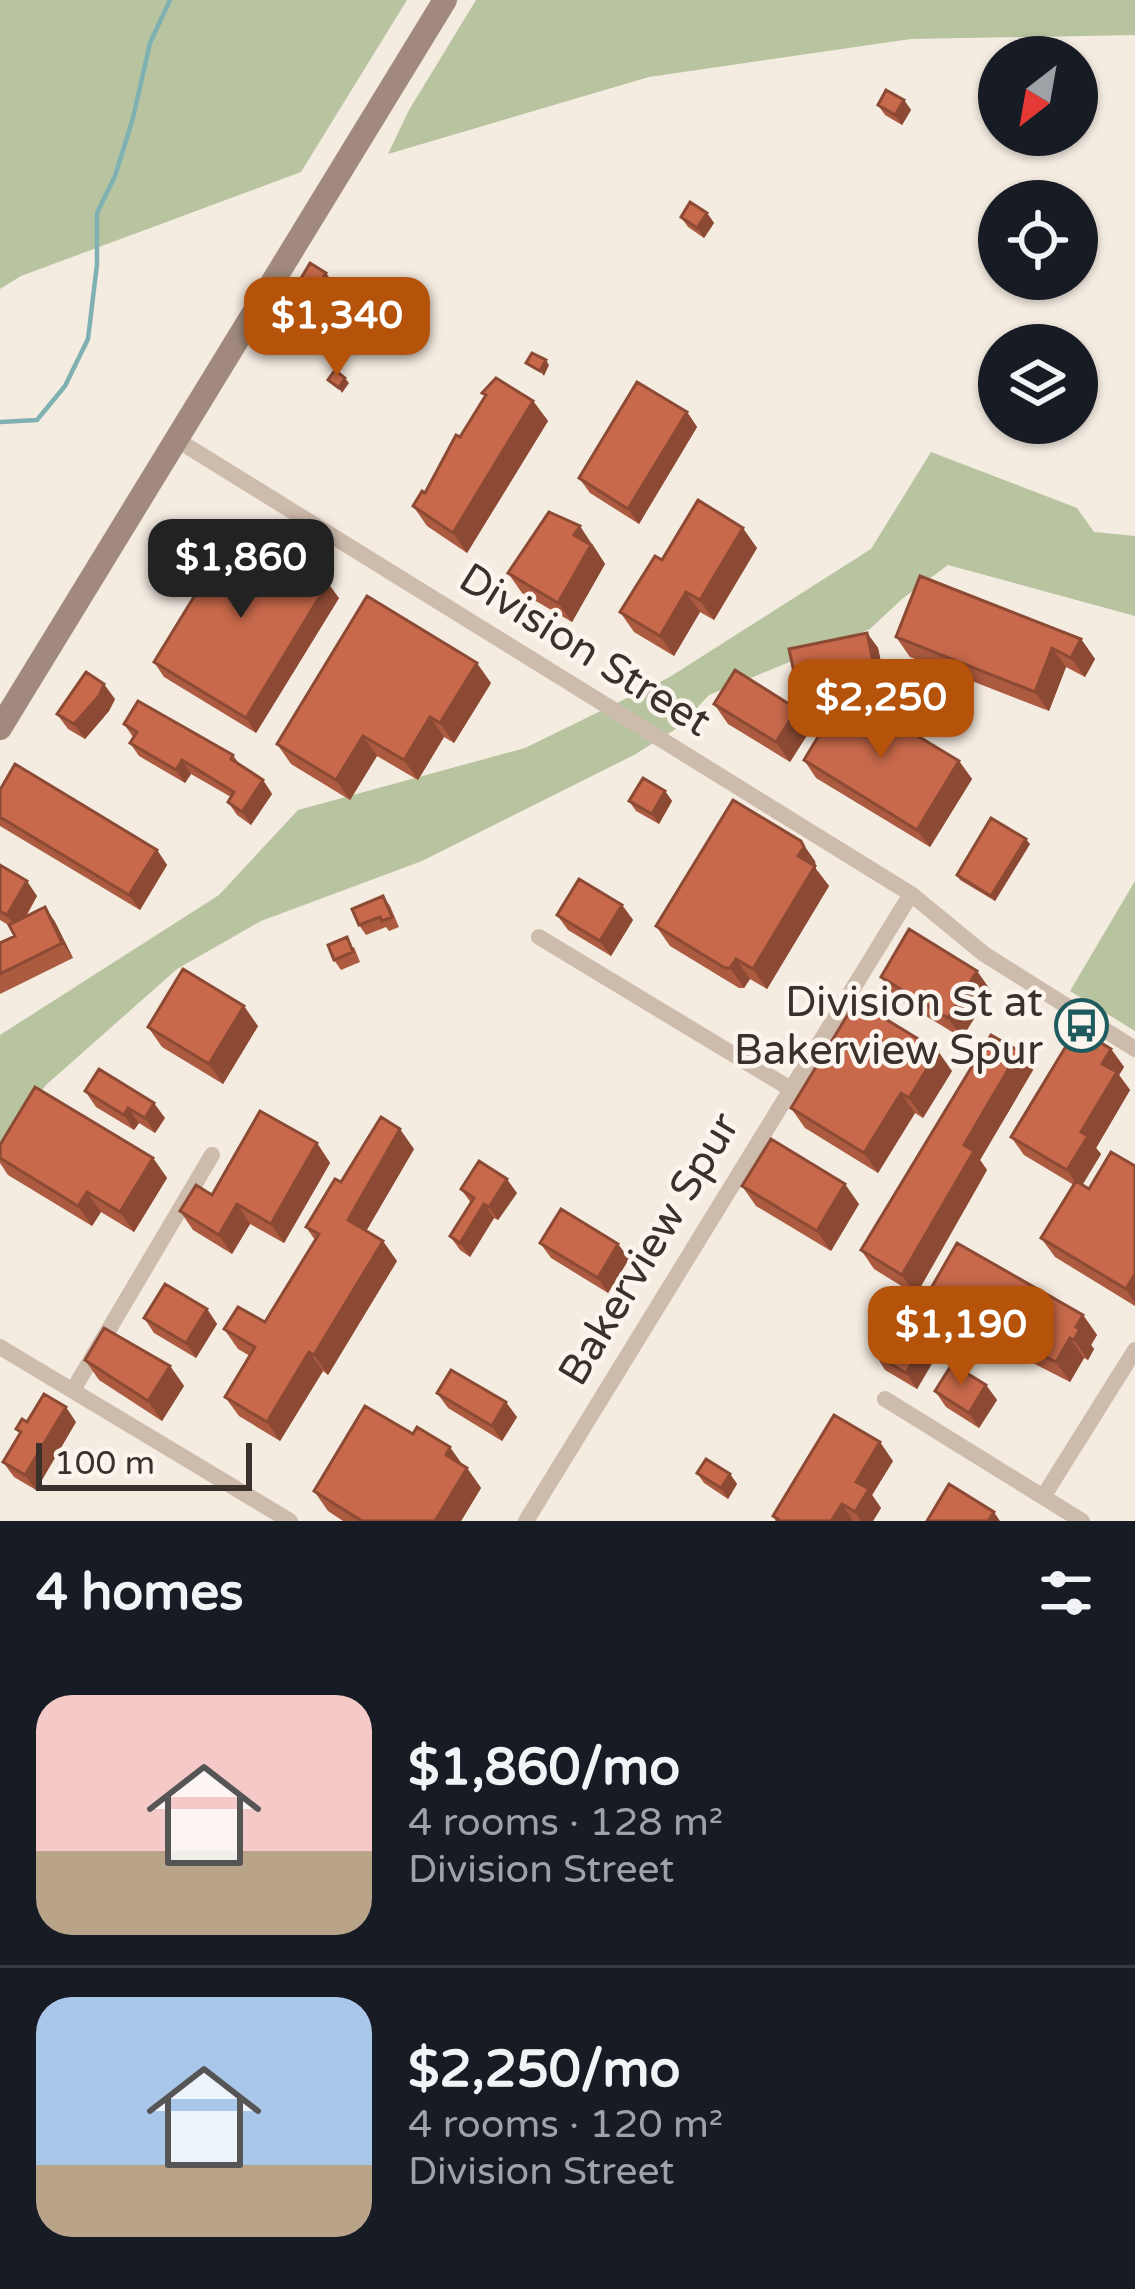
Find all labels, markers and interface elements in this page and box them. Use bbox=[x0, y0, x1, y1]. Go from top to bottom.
north arrow bbox=[978, 36, 1098, 156]
map controls bbox=[978, 36, 1098, 444]
button: locate bbox=[978, 180, 1098, 300]
pin: $1,340 bbox=[239, 277, 435, 379]
text: $1,340 bbox=[271, 292, 403, 339]
button: layers bbox=[978, 324, 1098, 444]
pin: $1,860 bbox=[143, 519, 339, 621]
text: $1,860 bbox=[175, 534, 307, 581]
street label: Division Street bbox=[450, 552, 720, 748]
pin: $2,250 bbox=[783, 659, 979, 761]
text: $2,250 bbox=[815, 674, 947, 721]
place label: Division St at Bakerview Spur bbox=[734, 977, 1043, 1076]
bus stop icon: Division St at Bakerview Spur bbox=[1054, 998, 1110, 1054]
street label: Bakerview Spur bbox=[548, 1103, 750, 1395]
pin: $1,190 bbox=[863, 1286, 1059, 1388]
text: $1,190 bbox=[895, 1301, 1027, 1348]
scale bar bbox=[36, 1437, 252, 1490]
text: 100 m bbox=[54, 1444, 155, 1483]
icon: filters bbox=[1033, 1560, 1099, 1626]
text: 4 homes bbox=[36, 1562, 244, 1624]
text: $1,860/mo bbox=[408, 1737, 680, 1799]
icon: home bbox=[132, 1743, 276, 1887]
text: 4 rooms · 128 m² bbox=[408, 1799, 723, 1846]
text: Division Street bbox=[408, 1846, 675, 1893]
text: $2,250/mo bbox=[408, 2039, 680, 2101]
icon: home bbox=[132, 2045, 276, 2189]
text: 4 rooms · 120 m² bbox=[408, 2101, 723, 2148]
text: Division Street bbox=[408, 2148, 675, 2195]

